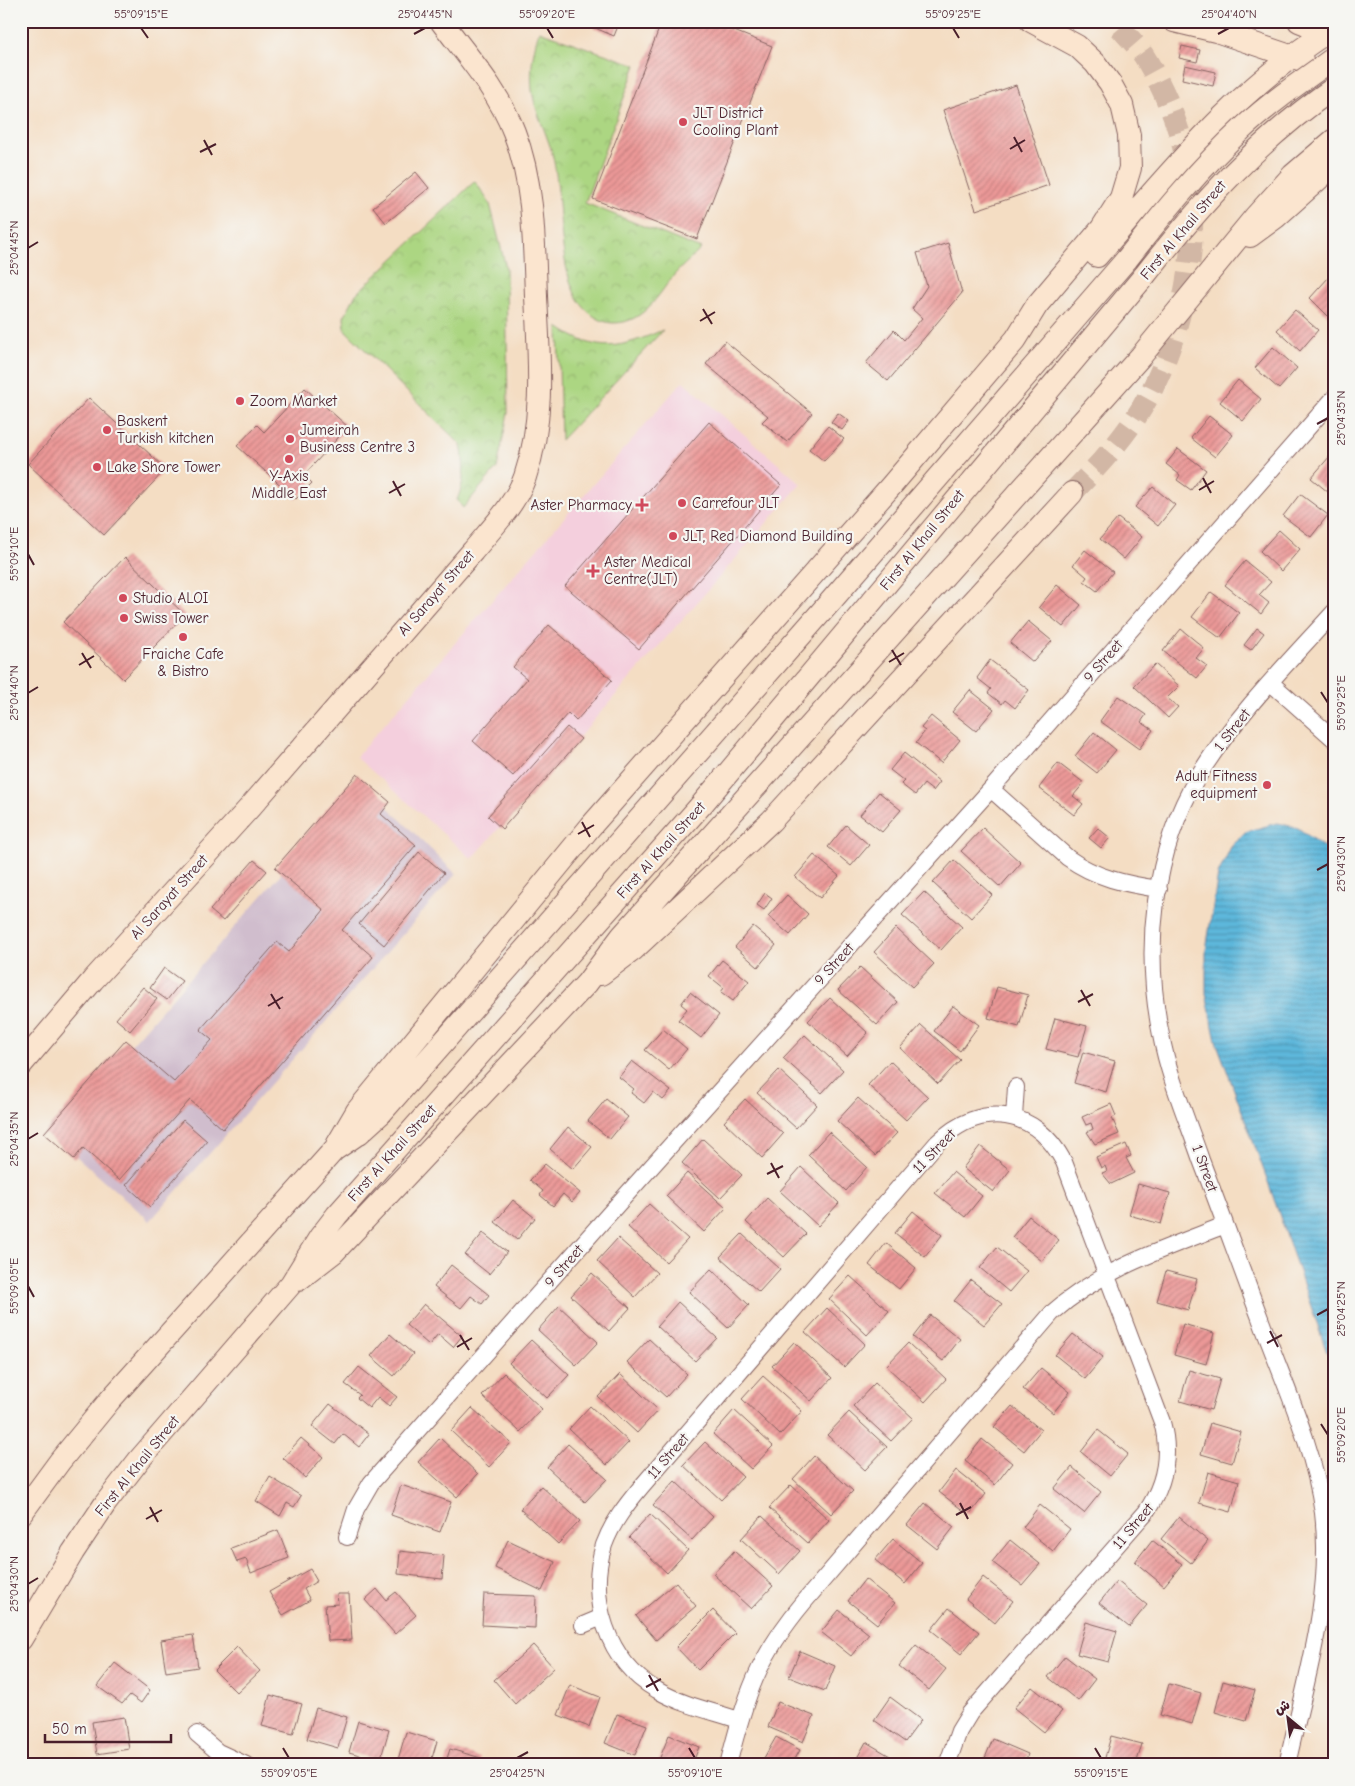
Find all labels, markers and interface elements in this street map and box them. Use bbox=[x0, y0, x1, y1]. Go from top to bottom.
text: 55°09'15"E bbox=[114, 7, 168, 21]
text: 25°04'45"N bbox=[398, 7, 452, 21]
text: 55°09'20"E bbox=[519, 7, 575, 21]
text: 55°09'25"E bbox=[925, 7, 981, 21]
text: 25°04'40"N bbox=[1201, 7, 1257, 21]
place label: JLT District Cooling Plant bbox=[693, 104, 779, 139]
marker: JLT District Cooling Plant bbox=[677, 116, 689, 128]
street label: First Al Khail Street bbox=[1136, 176, 1230, 283]
text: 25°04'45"N bbox=[7, 221, 21, 275]
text: 25°04'35"N bbox=[1334, 391, 1348, 445]
place label: Zoom Market bbox=[250, 392, 338, 410]
marker: Zoom Market bbox=[234, 395, 246, 407]
place label: Baskent Turkish kitchen bbox=[117, 412, 214, 447]
place label: Jumeirah Business Centre 3 bbox=[300, 421, 415, 456]
marker: Baskent Turkish kitchen bbox=[101, 424, 113, 436]
marker: Jumeirah Business Centre 3 bbox=[284, 433, 296, 445]
marker: Y-Axis Middle East bbox=[283, 453, 295, 465]
place label: Lake Shore Tower bbox=[107, 458, 220, 476]
marker: Lake Shore Tower bbox=[91, 461, 103, 473]
place label: Y-Axis Middle East bbox=[251, 467, 327, 502]
street label: First Al Khail Street bbox=[876, 486, 968, 594]
place label: Carrefour JLT bbox=[692, 494, 780, 512]
place label: Aster Pharmacy bbox=[530, 496, 632, 514]
marker: Carrefour JLT bbox=[676, 497, 688, 509]
marker: Aster Pharmacy bbox=[636, 499, 648, 511]
text: 55°09'10"E bbox=[7, 527, 21, 581]
place label: JLT, Red Diamond Building bbox=[683, 527, 853, 545]
marker: JLT, Red Diamond Building bbox=[667, 530, 679, 542]
street label: Al Sarayat Street bbox=[394, 546, 479, 639]
place label: Aster Medical Centre(JLT) bbox=[604, 553, 691, 588]
marker: Aster Medical Centre(JLT) bbox=[586, 564, 600, 578]
place label: Studio ALOI bbox=[133, 589, 208, 607]
marker: Studio ALOI bbox=[117, 592, 129, 604]
place label: Swiss Tower bbox=[134, 609, 209, 627]
marker: Swiss Tower bbox=[118, 612, 130, 624]
marker: Fraiche Cafe & Bistro bbox=[177, 631, 189, 643]
street label: 9 Street bbox=[1080, 635, 1127, 686]
place label: Fraiche Cafe & Bistro bbox=[142, 645, 224, 680]
text: 25°04'40"N bbox=[7, 665, 21, 721]
text: 55°09'25"E bbox=[1334, 675, 1348, 731]
street label: 1 Street bbox=[1210, 705, 1254, 755]
place label: Adult Fitness equipment bbox=[1175, 767, 1258, 802]
marker: Adult Fitness equipment bbox=[1261, 779, 1273, 791]
street label: First Al Khail Street bbox=[613, 797, 710, 902]
text: 25°04'30"N bbox=[1334, 836, 1348, 892]
street label: Al Sarayat Street bbox=[126, 851, 212, 943]
street label: 9 Street bbox=[810, 939, 858, 989]
street label: First Al Khail Street bbox=[344, 1100, 441, 1205]
text: 25°04'35"N bbox=[7, 1112, 21, 1166]
street label: 11 Street bbox=[909, 1125, 960, 1177]
street label: 1 Street bbox=[1188, 1142, 1222, 1195]
street label: 9 Street bbox=[541, 1240, 588, 1291]
text: 55°09'05"E bbox=[7, 1258, 21, 1314]
text: 25°04'25"N bbox=[1334, 1281, 1348, 1337]
text: 55°09'20"E bbox=[1334, 1407, 1348, 1463]
street label: First Al Khail Street bbox=[91, 1412, 183, 1520]
street label: 11 Street bbox=[643, 1429, 693, 1482]
street label: 11 Street bbox=[1109, 1499, 1158, 1553]
text: 25°04'30"N bbox=[7, 1556, 21, 1612]
north arrow bbox=[1262, 1694, 1312, 1744]
text: ش bbox=[1271, 1696, 1293, 1718]
scale bar bbox=[45, 1711, 171, 1743]
text: 50 m bbox=[52, 1720, 87, 1738]
text: 55°09'05"E bbox=[261, 1766, 317, 1780]
text: 25°04'25"N bbox=[489, 1766, 545, 1780]
text: 55°09'10"E bbox=[668, 1766, 722, 1780]
text: 55°09'15"E bbox=[1074, 1766, 1128, 1780]

